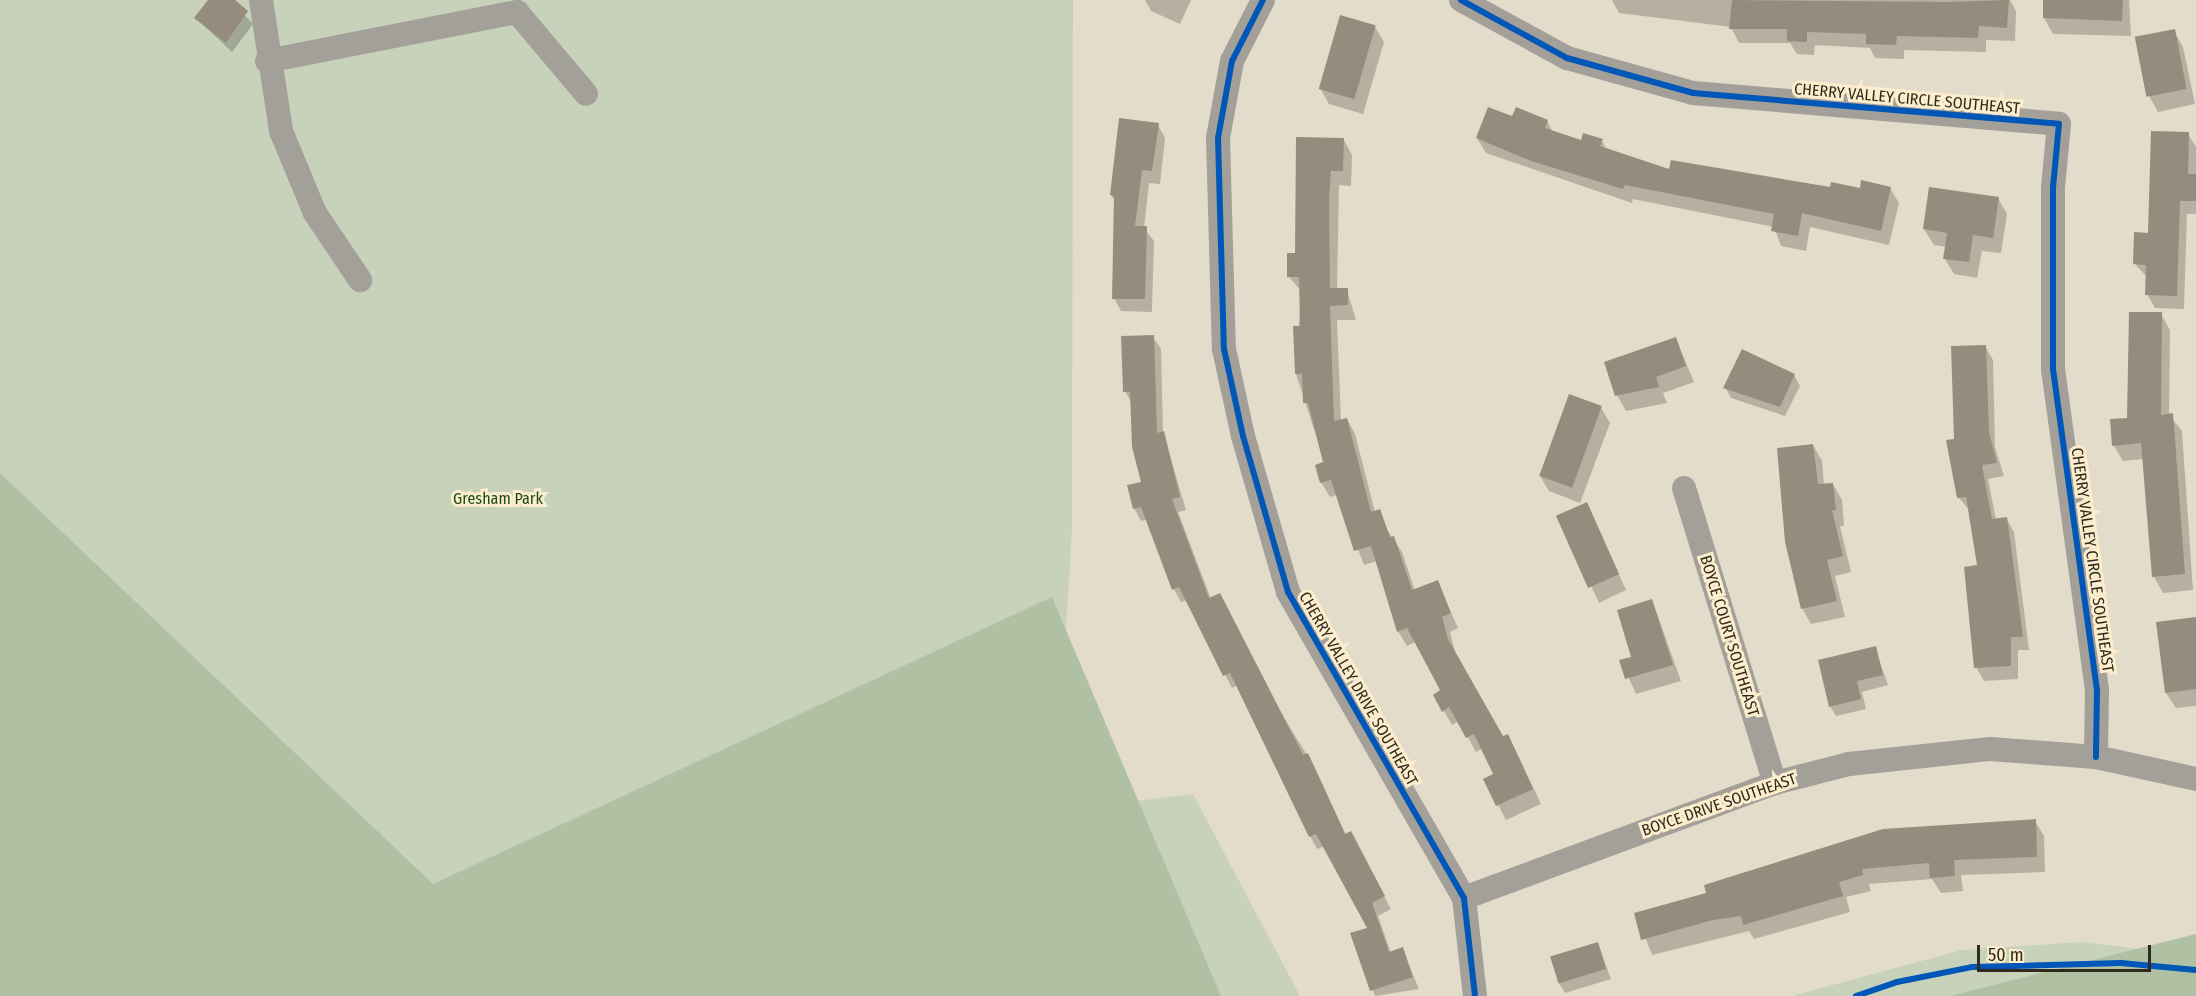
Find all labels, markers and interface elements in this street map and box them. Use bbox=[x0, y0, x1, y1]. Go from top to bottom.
street label: CHERRY VALLEY CIRCLE SOUTHEAST bbox=[1793, 80, 2021, 118]
street label: CHERRY VALLEY CIRCLE SOUTHEAST bbox=[2067, 447, 2117, 673]
park label: Gresham Park bbox=[453, 489, 543, 509]
street label: BOYCE COURT SOUTHEAST bbox=[1695, 553, 1763, 719]
street label: CHERRY VALLEY DRIVE SOUTHEAST bbox=[1294, 589, 1422, 789]
street label: BOYCE DRIVE SOUTHEAST bbox=[1639, 770, 1799, 840]
scale bar bbox=[1980, 933, 2154, 971]
text: 50 m bbox=[1988, 944, 2024, 966]

